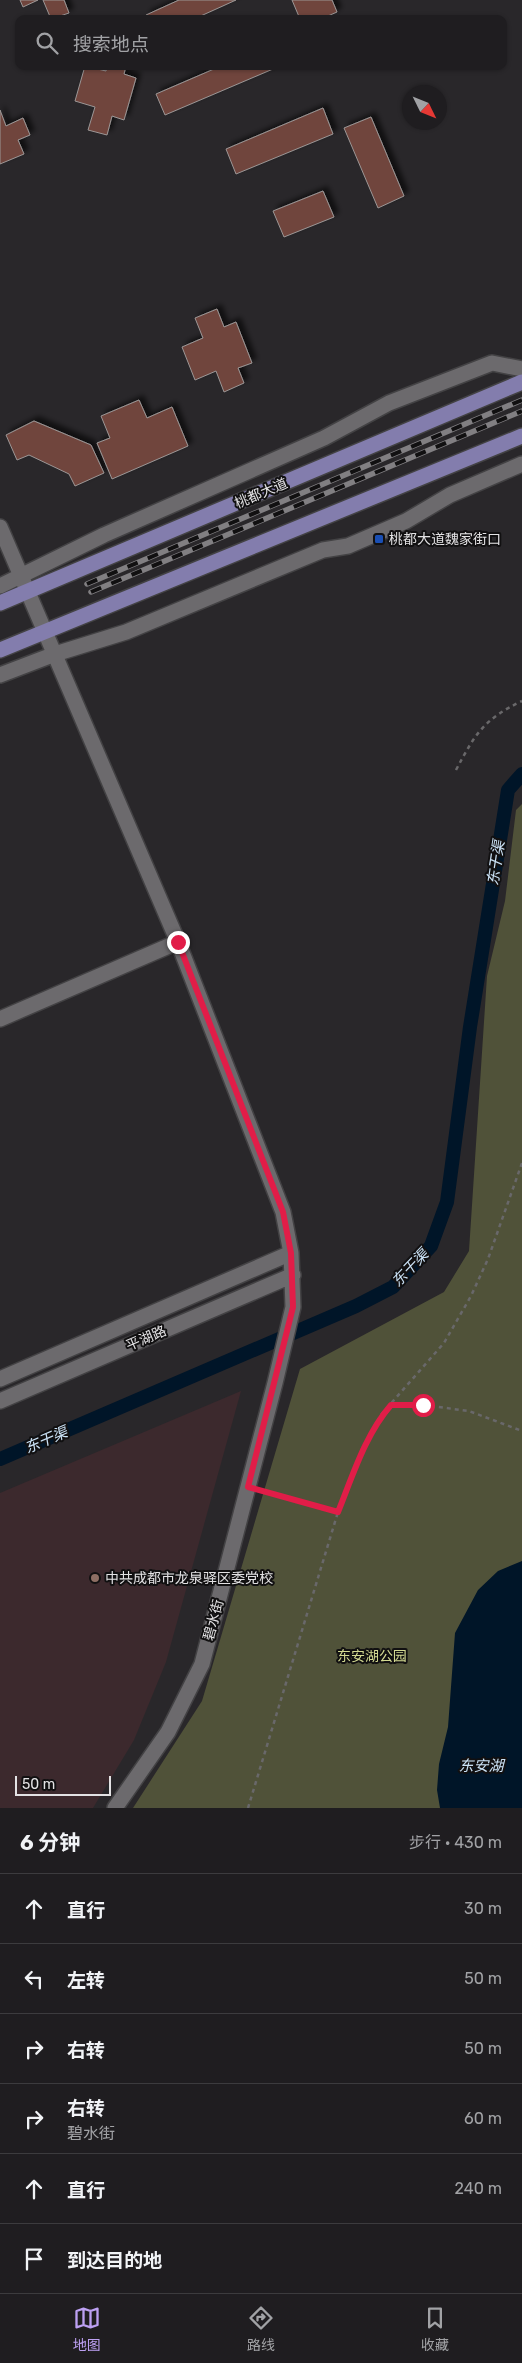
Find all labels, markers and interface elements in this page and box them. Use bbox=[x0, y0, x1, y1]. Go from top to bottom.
search box bbox=[15, 15, 507, 70]
icon: search bbox=[33, 29, 61, 57]
text: 搜索地点 bbox=[73, 33, 149, 56]
north arrow bbox=[402, 85, 447, 130]
street label: 桃都大道 bbox=[232, 475, 290, 512]
place label: 桃都大道魏家街口 bbox=[389, 531, 501, 548]
marker: 桃都大道魏家街口 bbox=[373, 533, 385, 545]
water label: 东干渠 bbox=[484, 837, 509, 887]
route end bbox=[167, 931, 190, 954]
water label: 东干渠 bbox=[388, 1244, 433, 1290]
street label: 平湖路 bbox=[124, 1322, 169, 1354]
route start bbox=[412, 1394, 435, 1417]
water label: 东干渠 bbox=[22, 1422, 72, 1457]
place label: 中共成都市龙泉驿区委党校 bbox=[105, 1570, 273, 1587]
marker: 中共成都市龙泉驿区委党校 bbox=[89, 1572, 101, 1584]
street label: 碧水街 bbox=[200, 1598, 227, 1643]
park label: 东安湖公园 bbox=[337, 1648, 407, 1665]
water label: 东安湖 bbox=[458, 1757, 505, 1775]
scale bar bbox=[15, 1773, 111, 1796]
text: 50 m bbox=[22, 1776, 55, 1793]
text: 6 分钟 bbox=[20, 1830, 80, 1855]
text: 步行 · 430 m bbox=[409, 1833, 502, 1852]
icon: ahead bbox=[20, 1895, 48, 1923]
text: 直行 bbox=[67, 1899, 105, 1922]
text: 30 m bbox=[464, 1899, 502, 1918]
icon: left bbox=[20, 1965, 48, 1993]
text: 左转 bbox=[67, 1969, 105, 1992]
text: 50 m bbox=[464, 1969, 502, 1988]
icon: right bbox=[20, 2035, 48, 2063]
text: 右转 bbox=[67, 2039, 105, 2062]
text: 50 m bbox=[464, 2039, 502, 2058]
text: 右转 bbox=[67, 2097, 105, 2120]
icon: right bbox=[20, 2105, 48, 2133]
text: 60 m bbox=[464, 2109, 502, 2128]
text: 碧水街 bbox=[67, 2124, 115, 2143]
icon: ahead bbox=[20, 2175, 48, 2203]
text: 直行 bbox=[67, 2179, 105, 2202]
text: 240 m bbox=[455, 2179, 502, 2198]
icon: arrive bbox=[20, 2245, 48, 2273]
text: 到达目的地 bbox=[67, 2249, 162, 2272]
tab: 地图 bbox=[73, 2304, 101, 2354]
tab: 路线 bbox=[247, 2304, 275, 2354]
tab: 收藏 bbox=[421, 2304, 449, 2354]

